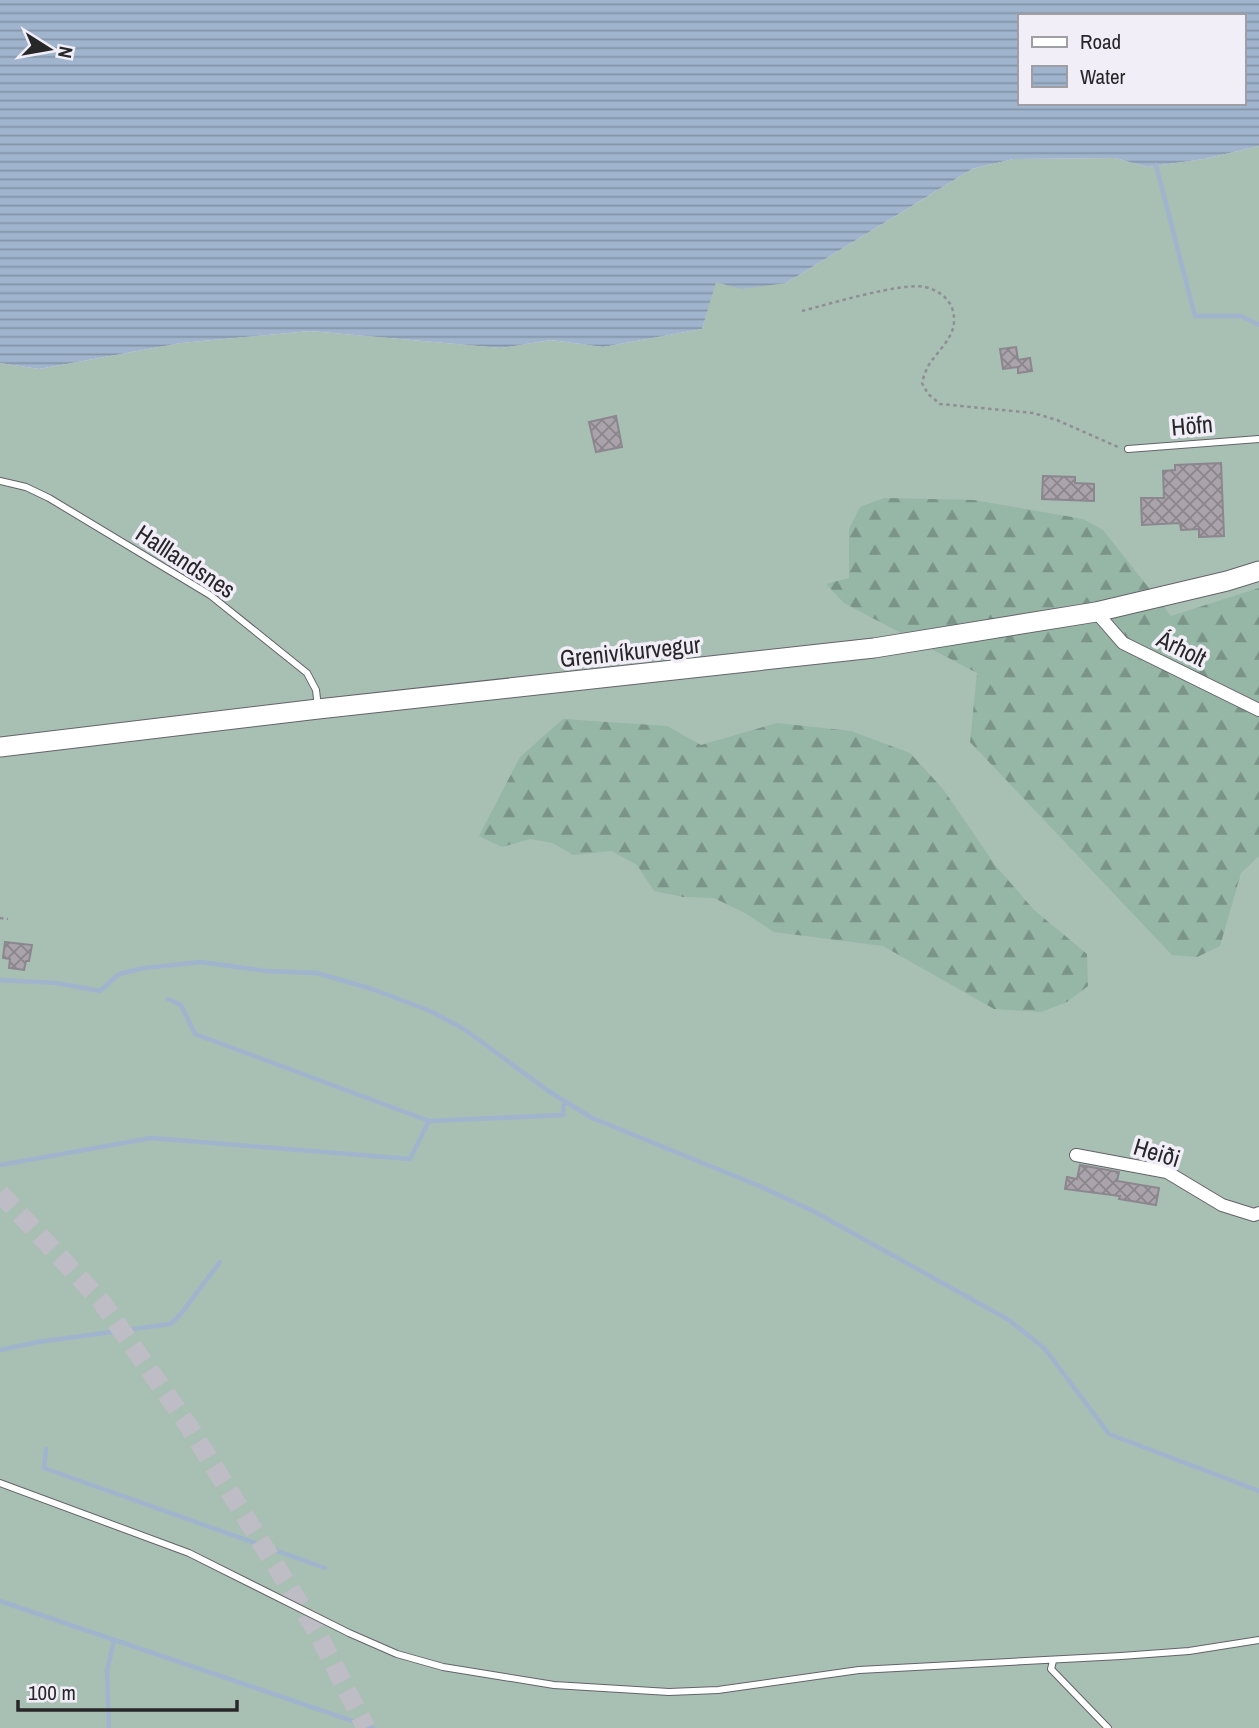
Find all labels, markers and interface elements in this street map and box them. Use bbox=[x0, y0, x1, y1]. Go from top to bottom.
north arrow bbox=[14, 14, 84, 84]
legend bbox=[1018, 14, 1245, 105]
text: Road bbox=[1080, 27, 1121, 56]
text: N bbox=[52, 44, 80, 60]
text: Water bbox=[1080, 62, 1126, 91]
street label: Höfn bbox=[1170, 407, 1214, 443]
street label: Halllandsnes bbox=[130, 517, 242, 605]
street label: Árholt bbox=[1151, 622, 1213, 674]
street label: Grenivíkurvegur bbox=[558, 628, 702, 674]
street label: Heiði bbox=[1130, 1130, 1184, 1174]
scale bar bbox=[18, 1668, 236, 1712]
text: 100 m bbox=[28, 1678, 76, 1707]

